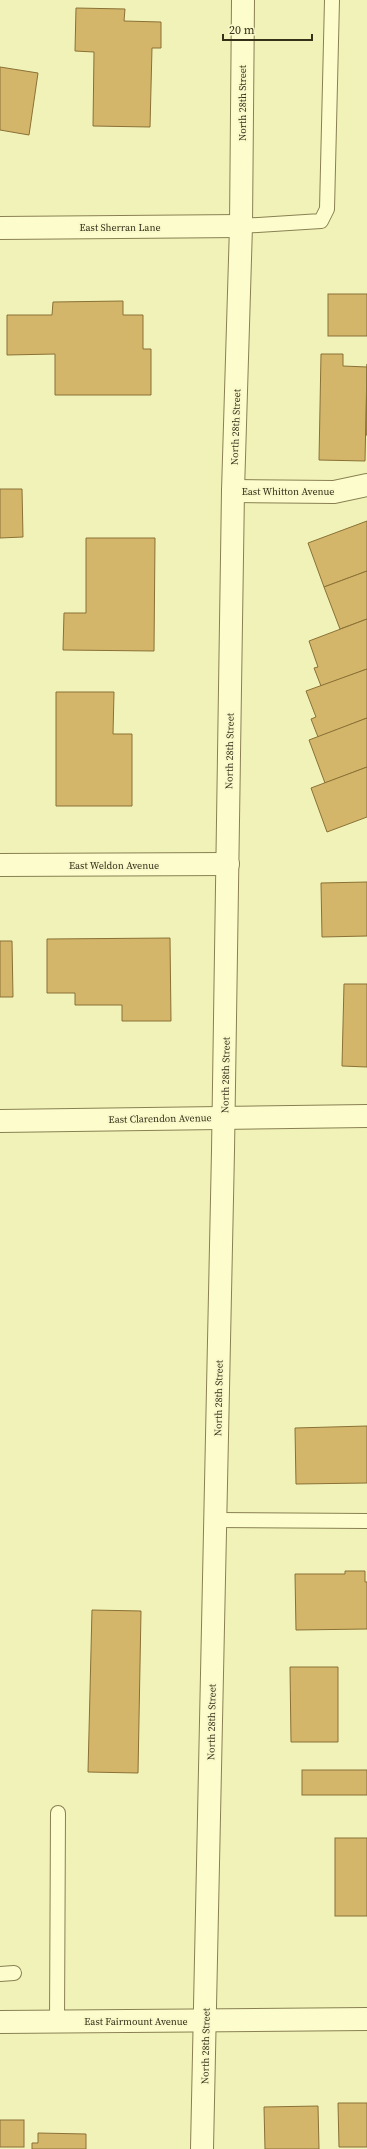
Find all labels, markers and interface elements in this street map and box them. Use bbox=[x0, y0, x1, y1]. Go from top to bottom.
scale bar bbox=[223, 16, 312, 42]
text: 20 m bbox=[229, 22, 255, 38]
street label: North 28th Street bbox=[236, 64, 249, 141]
street label: East Sherran Lane bbox=[79, 221, 161, 234]
street label: North 28th Street bbox=[228, 388, 243, 465]
street label: East Whitton Avenue bbox=[242, 485, 334, 498]
street label: North 28th Street bbox=[222, 712, 237, 789]
street label: East Weldon Avenue bbox=[69, 859, 159, 872]
street label: North 28th Street bbox=[218, 1036, 233, 1113]
street label: East Clarendon Avenue bbox=[108, 1111, 212, 1126]
street label: North 28th Street bbox=[211, 1359, 226, 1436]
street label: North 28th Street bbox=[204, 1683, 219, 1760]
street label: North 28th Street bbox=[198, 2007, 213, 2084]
street label: East Fairmount Avenue bbox=[84, 2015, 188, 2028]

